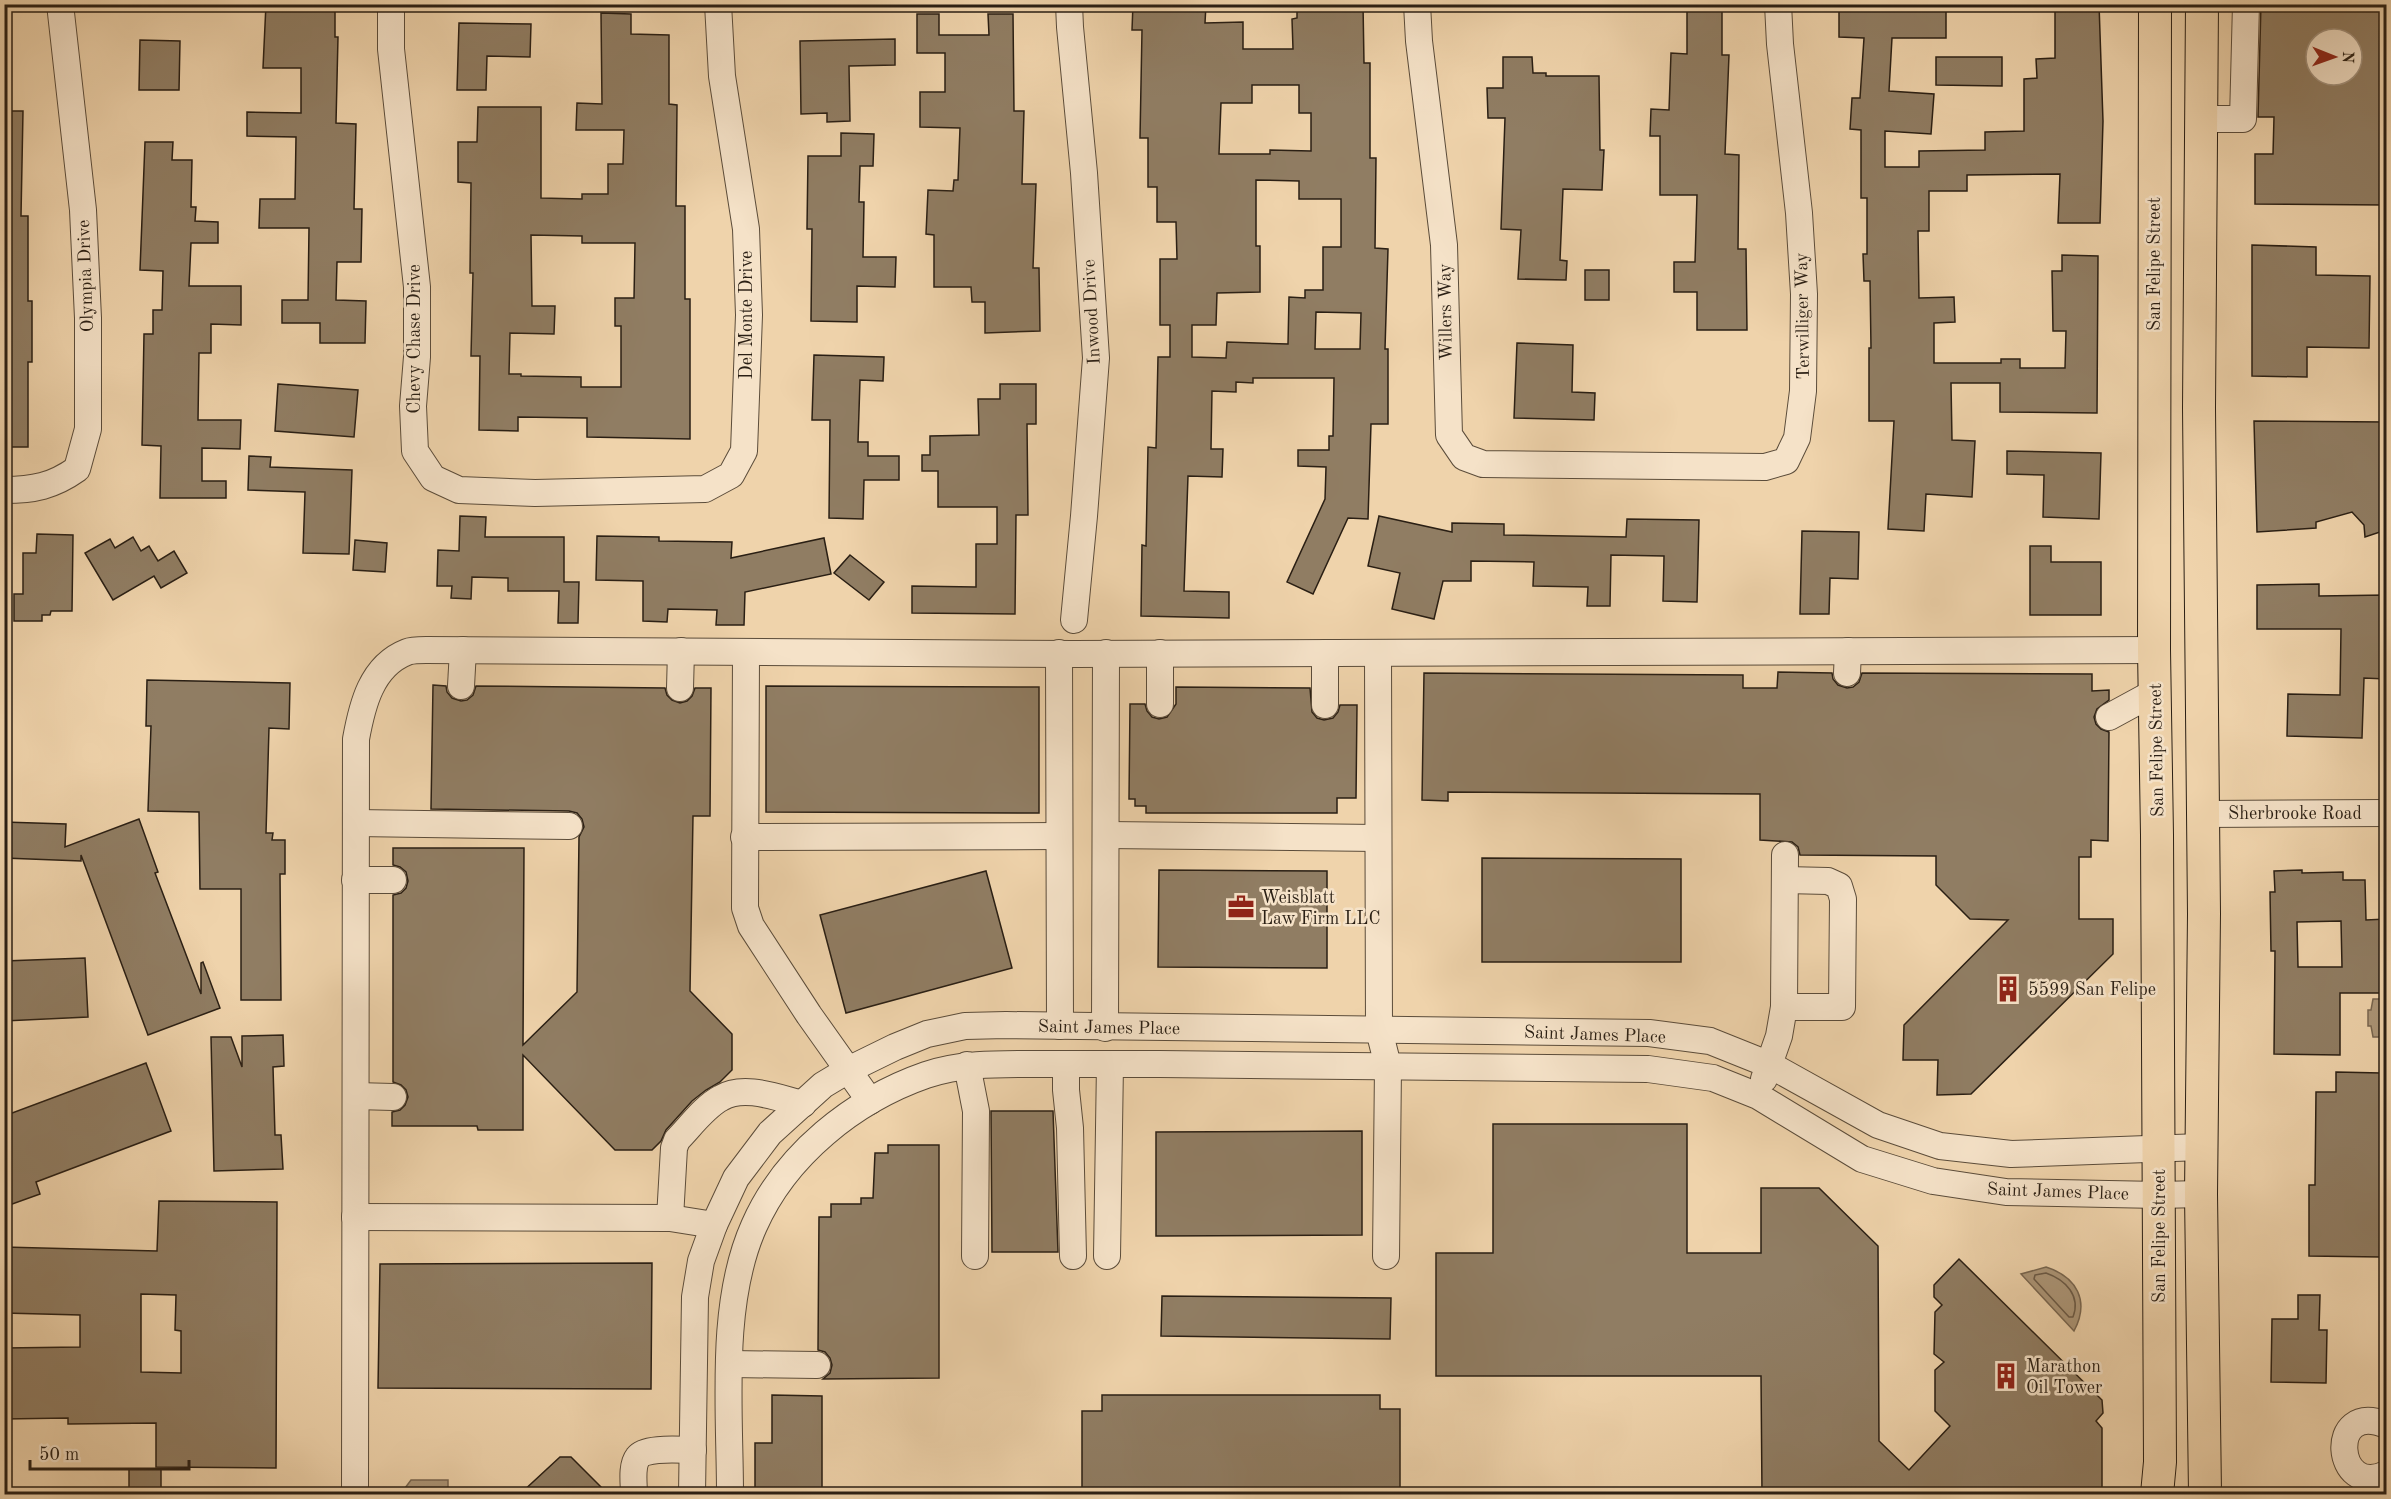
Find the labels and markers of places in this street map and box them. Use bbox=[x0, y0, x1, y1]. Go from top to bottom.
place label: Weisblatt Law Firm LLC bbox=[1261, 889, 1380, 928]
office icon: Weisblatt Law Firm LLC bbox=[1226, 892, 1256, 922]
building icon: 5599 San Felipe bbox=[1993, 974, 2023, 1004]
place label: 5599 San Felipe bbox=[2028, 981, 2156, 999]
place label: Marathon Oil Tower bbox=[2026, 1358, 2103, 1397]
building icon: Marathon Oil Tower bbox=[1991, 1361, 2021, 1391]

